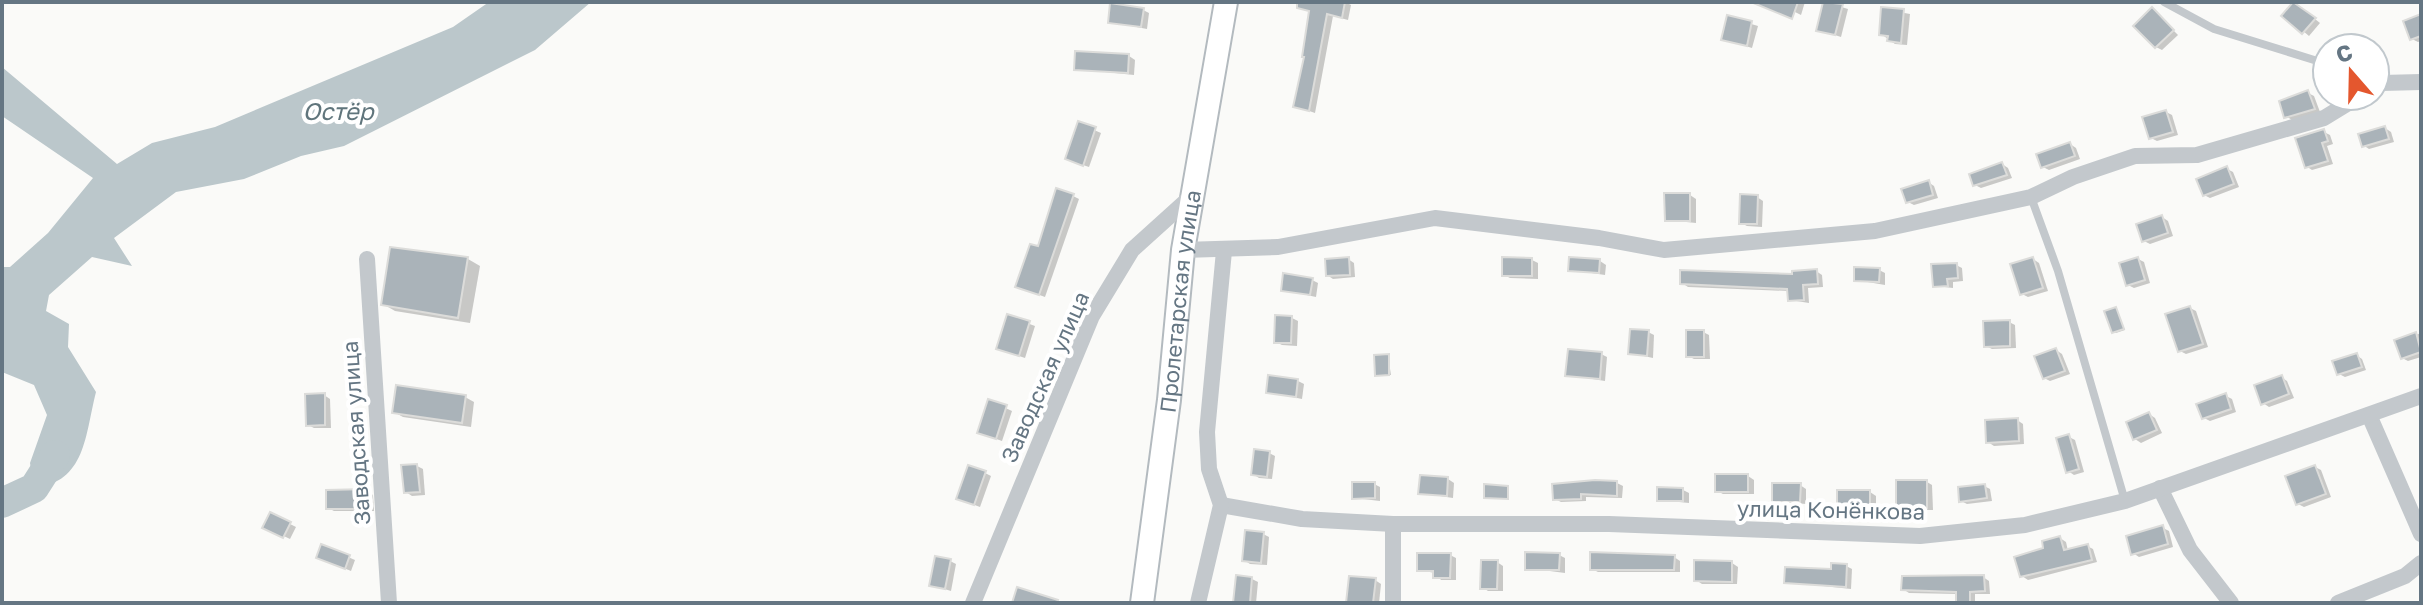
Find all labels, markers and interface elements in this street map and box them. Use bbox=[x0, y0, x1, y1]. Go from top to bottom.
north arrow bbox=[2311, 32, 2391, 112]
text: С bbox=[2332, 37, 2356, 68]
water label: Остёр bbox=[302, 96, 376, 125]
street label: Пролетарская улица bbox=[1153, 188, 1206, 414]
street label: Заводская улица bbox=[995, 287, 1094, 467]
street label: Заводская улица bbox=[336, 340, 375, 526]
street label: улица Конёнкова bbox=[1737, 494, 1925, 525]

